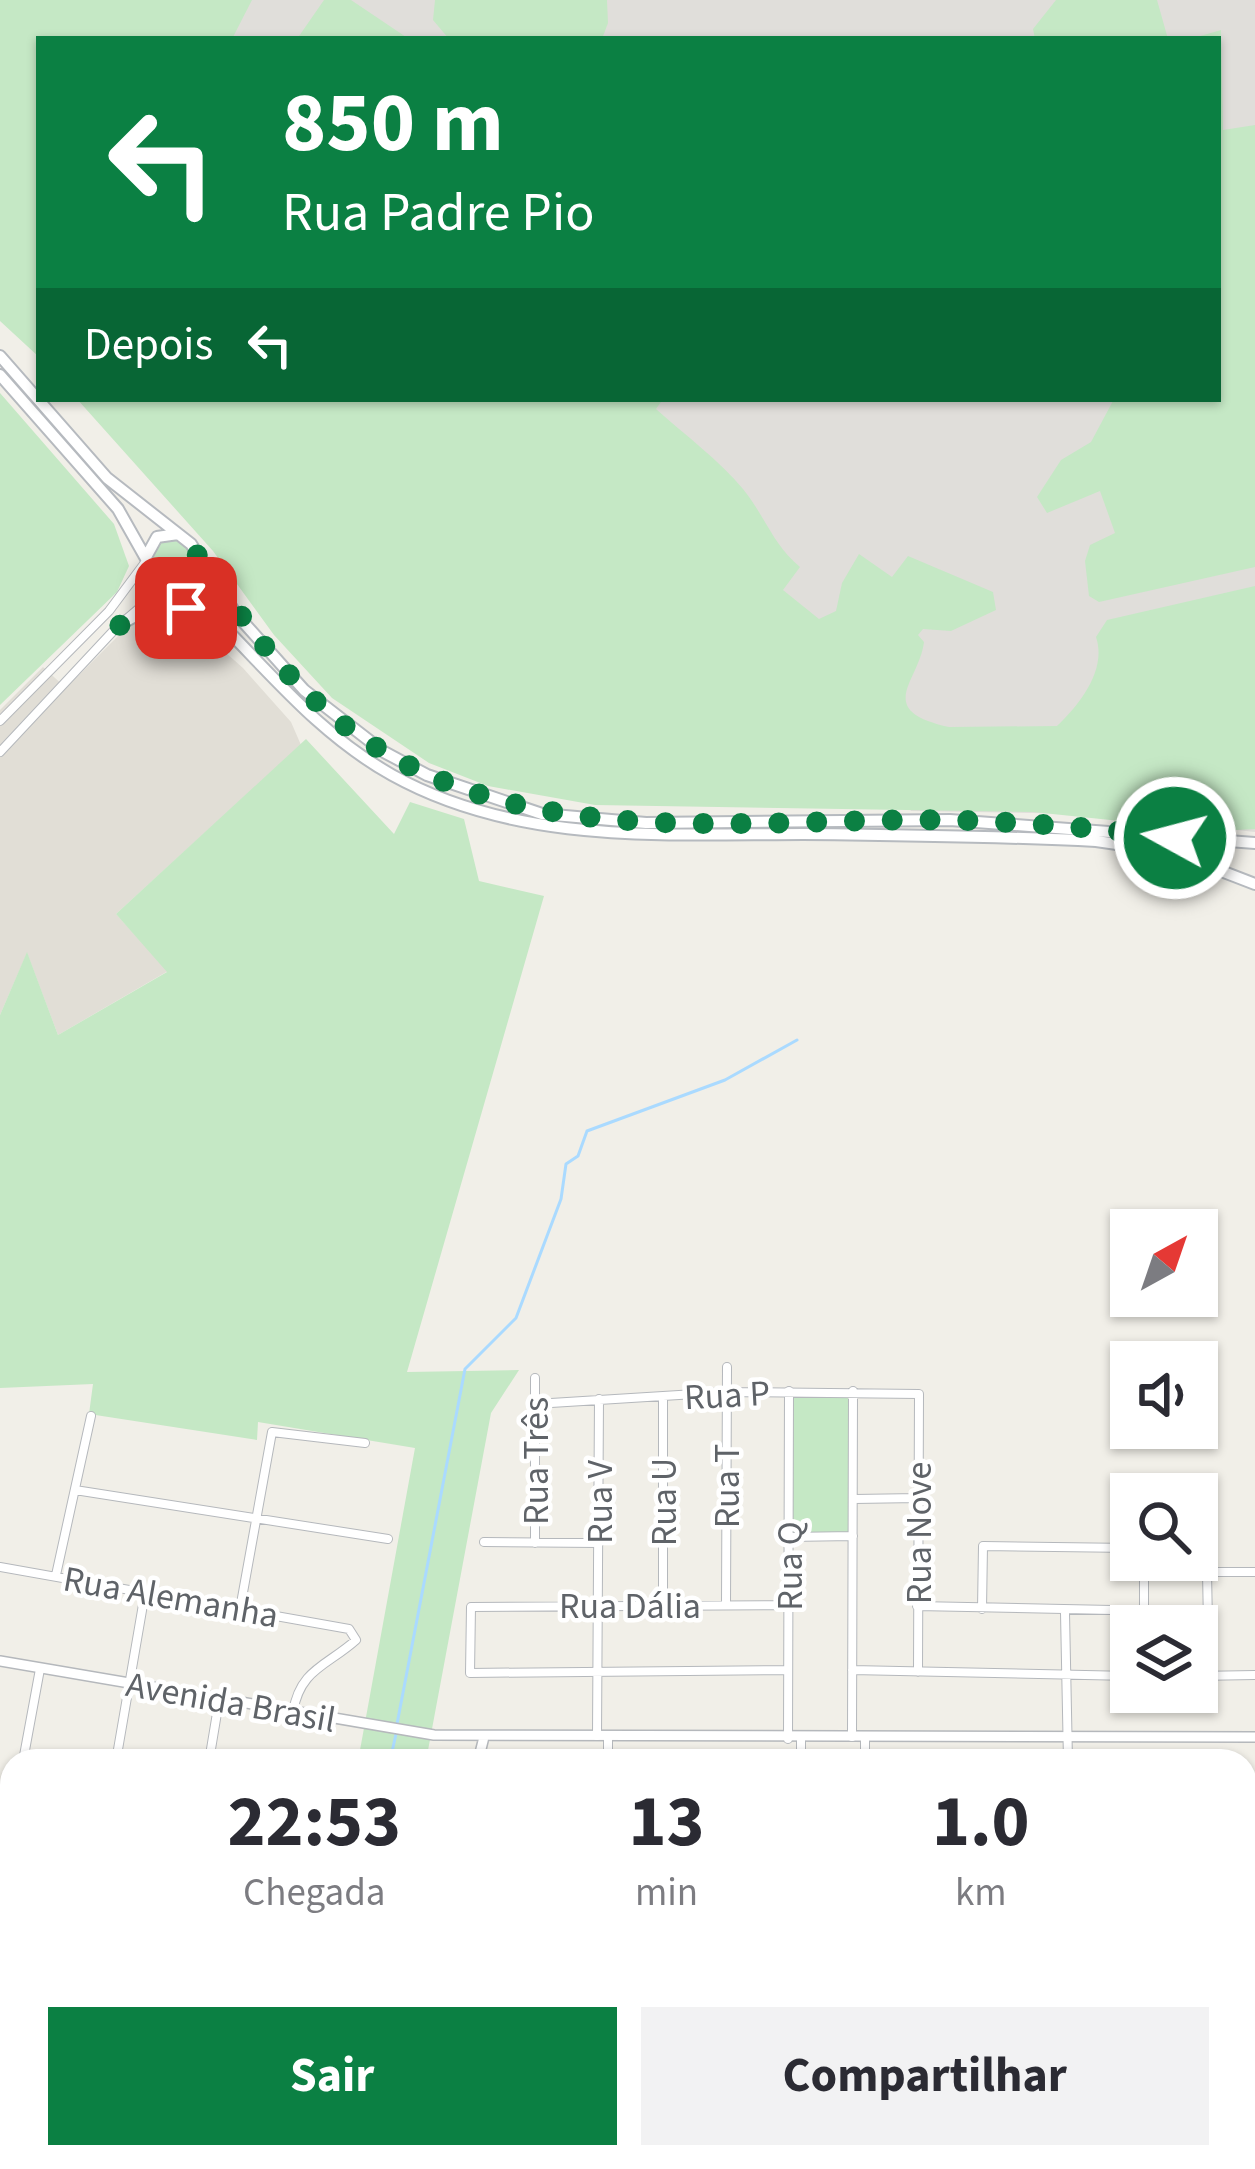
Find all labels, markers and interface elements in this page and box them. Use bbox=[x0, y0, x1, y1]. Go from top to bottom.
text: 850 m bbox=[282, 64, 504, 184]
icon: left bbox=[84, 84, 240, 240]
text: Rua Padre Pio bbox=[282, 175, 594, 252]
icon: left bbox=[237, 312, 303, 378]
text: Depois bbox=[84, 313, 213, 377]
pin bbox=[135, 557, 237, 659]
icon: arrive bbox=[153, 575, 219, 641]
position arrow bbox=[1112, 775, 1238, 901]
north arrow bbox=[1110, 1209, 1218, 1317]
map controls bbox=[1110, 1209, 1218, 1713]
button: sound bbox=[1110, 1341, 1218, 1449]
street label: Rua P bbox=[683, 1368, 771, 1423]
street label: Rua Três bbox=[511, 1397, 562, 1525]
street label: Rua T bbox=[702, 1444, 753, 1528]
street label: Rua U bbox=[639, 1458, 690, 1546]
street label: Rua V bbox=[575, 1460, 626, 1544]
street label: Rua Nove bbox=[894, 1462, 945, 1604]
button: search bbox=[1110, 1473, 1218, 1581]
street label: Rua Q bbox=[765, 1521, 816, 1611]
street label: Rua Alemanha bbox=[59, 1553, 282, 1641]
street label: Rua Dália bbox=[559, 1581, 701, 1632]
button: layers bbox=[1110, 1605, 1218, 1713]
street label: Avenida Brasil bbox=[122, 1659, 339, 1746]
text: 22:53 bbox=[227, 1771, 401, 1874]
text: 13 bbox=[628, 1771, 705, 1874]
text: 1.0 bbox=[932, 1771, 1030, 1874]
text: Chegada bbox=[243, 1865, 385, 1921]
text: min bbox=[635, 1865, 698, 1921]
text: km bbox=[955, 1865, 1007, 1921]
button: Sair bbox=[48, 2007, 617, 2145]
button: Compartilhar bbox=[641, 2007, 1209, 2145]

